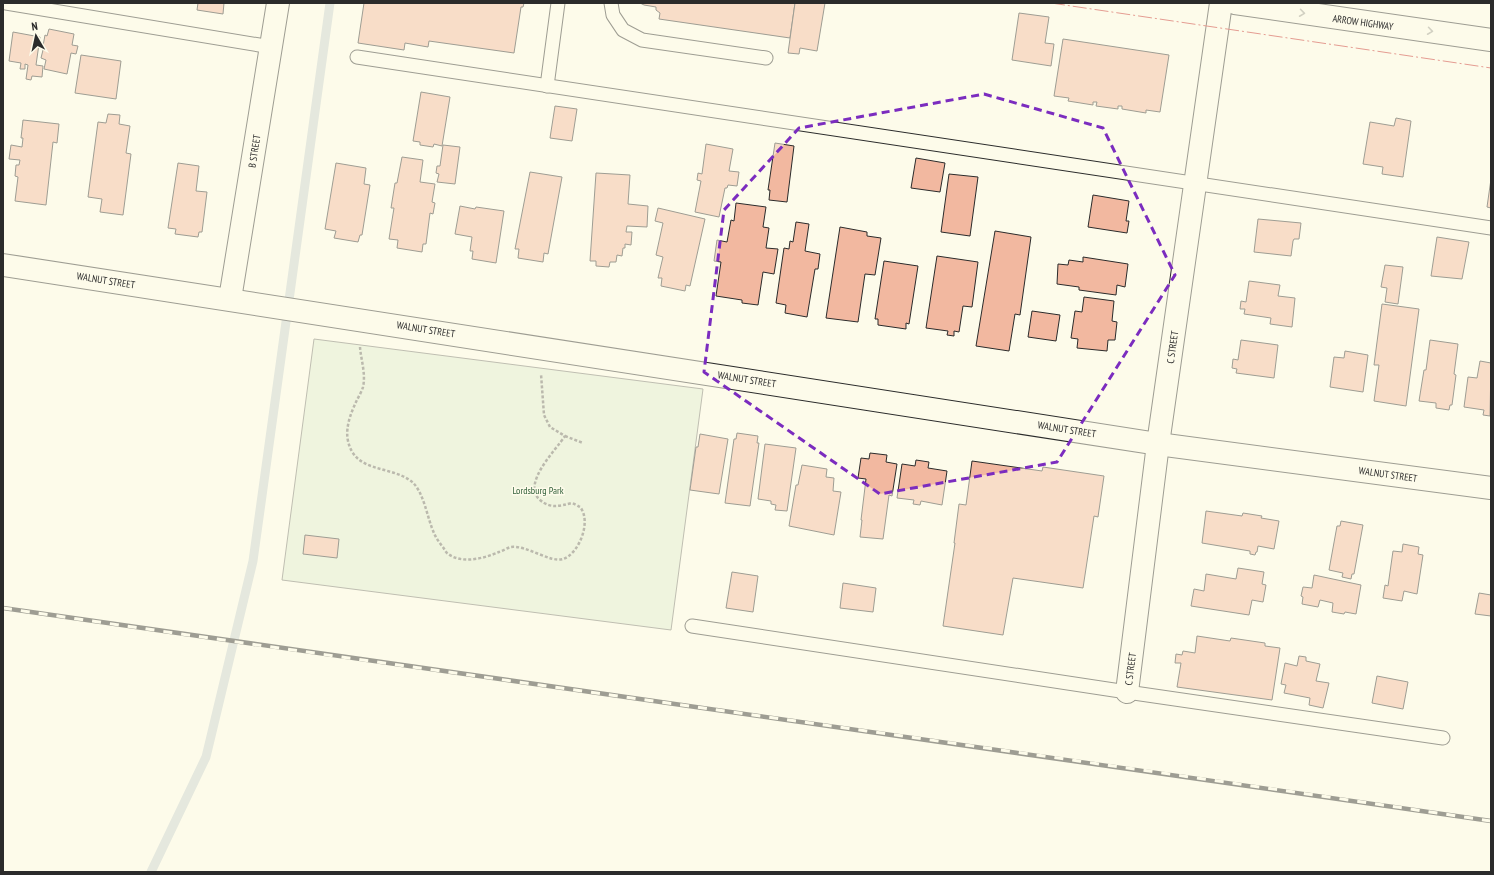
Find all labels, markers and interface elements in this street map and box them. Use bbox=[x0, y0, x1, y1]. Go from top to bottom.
one-way arrow bbox=[1298, 8, 1305, 17]
street label: ARROW HIGHWAY bbox=[1332, 12, 1395, 33]
north arrow bbox=[16, 16, 56, 56]
text: N bbox=[30, 19, 39, 34]
one-way arrow bbox=[1427, 26, 1433, 35]
street label: B STREET bbox=[245, 133, 264, 169]
street label: WALNUT STREET bbox=[76, 269, 137, 292]
street label: WALNUT STREET bbox=[396, 318, 457, 341]
street label: C STREET bbox=[1164, 329, 1181, 364]
street label: WALNUT STREET bbox=[717, 368, 778, 391]
street label: WALNUT STREET bbox=[1037, 418, 1098, 441]
street label: WALNUT STREET bbox=[1358, 464, 1418, 485]
park label: Lordsburg Park bbox=[512, 484, 564, 497]
street label: C STREET bbox=[1122, 651, 1139, 686]

